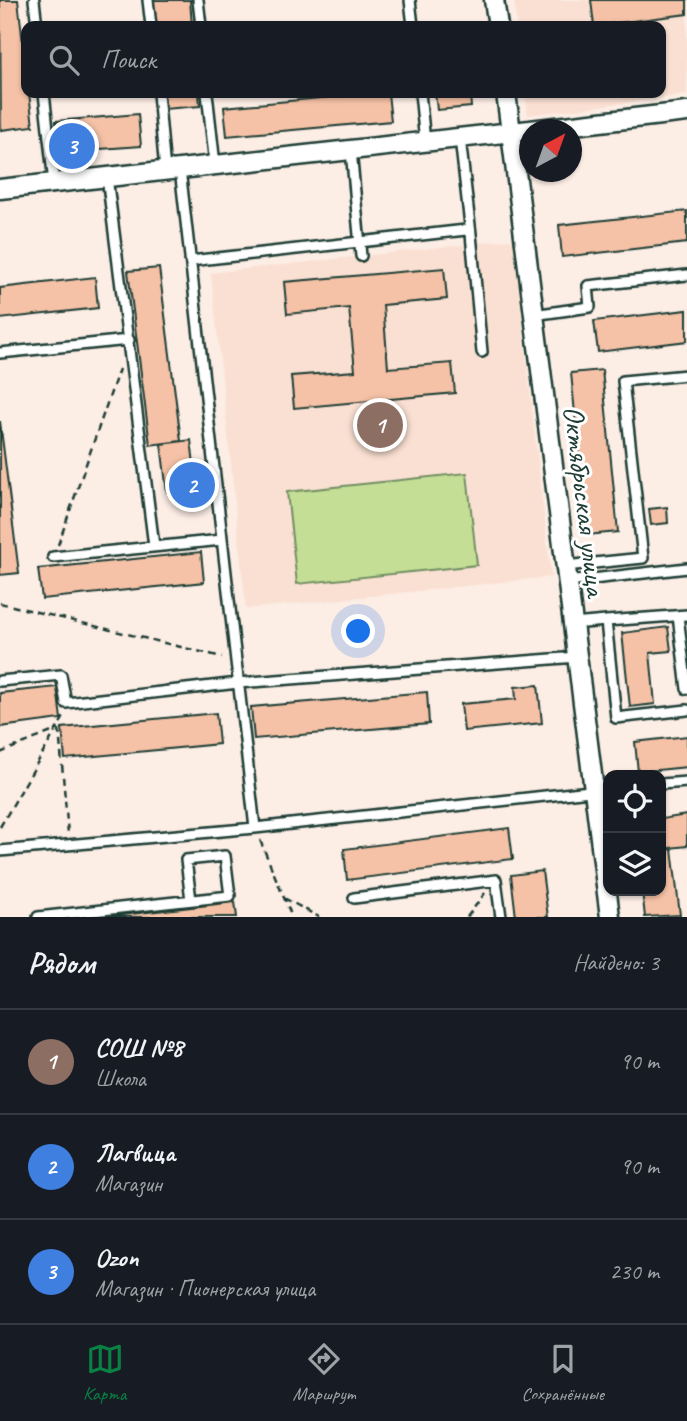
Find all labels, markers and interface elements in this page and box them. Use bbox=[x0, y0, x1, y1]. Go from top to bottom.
search box bbox=[21, 21, 666, 98]
icon: search bbox=[45, 41, 83, 79]
text: Поиск bbox=[101, 43, 156, 76]
north arrow bbox=[519, 119, 582, 182]
pin: 3 bbox=[49, 120, 95, 172]
pin: 1 bbox=[357, 399, 403, 451]
street label: Октябрьская улица bbox=[554, 404, 616, 601]
pin: 2 bbox=[169, 459, 215, 511]
your location bbox=[341, 614, 375, 648]
map controls bbox=[603, 770, 666, 896]
button: locate bbox=[603, 770, 666, 833]
button: layers bbox=[603, 833, 666, 896]
text: Рядом bbox=[28, 944, 95, 982]
text: Найдено: 3 bbox=[573, 948, 659, 977]
text: СОШ №8 bbox=[95, 1031, 183, 1064]
text: 1 bbox=[46, 1047, 56, 1076]
text: 90 m bbox=[620, 1047, 659, 1076]
text: Школа bbox=[95, 1064, 146, 1093]
text: Лагвица bbox=[95, 1136, 175, 1169]
text: 2 bbox=[46, 1152, 56, 1181]
text: 90 m bbox=[620, 1152, 659, 1181]
text: Магазин bbox=[95, 1169, 162, 1198]
text: Ozon bbox=[95, 1241, 138, 1274]
text: 3 bbox=[46, 1257, 56, 1286]
text: 230 m bbox=[610, 1257, 659, 1286]
text: Магазин · Пионерская улица bbox=[95, 1274, 315, 1303]
tab: Карта bbox=[83, 1340, 126, 1406]
tab: Маршрут bbox=[293, 1340, 355, 1406]
tab: Сохранённые bbox=[521, 1340, 604, 1406]

